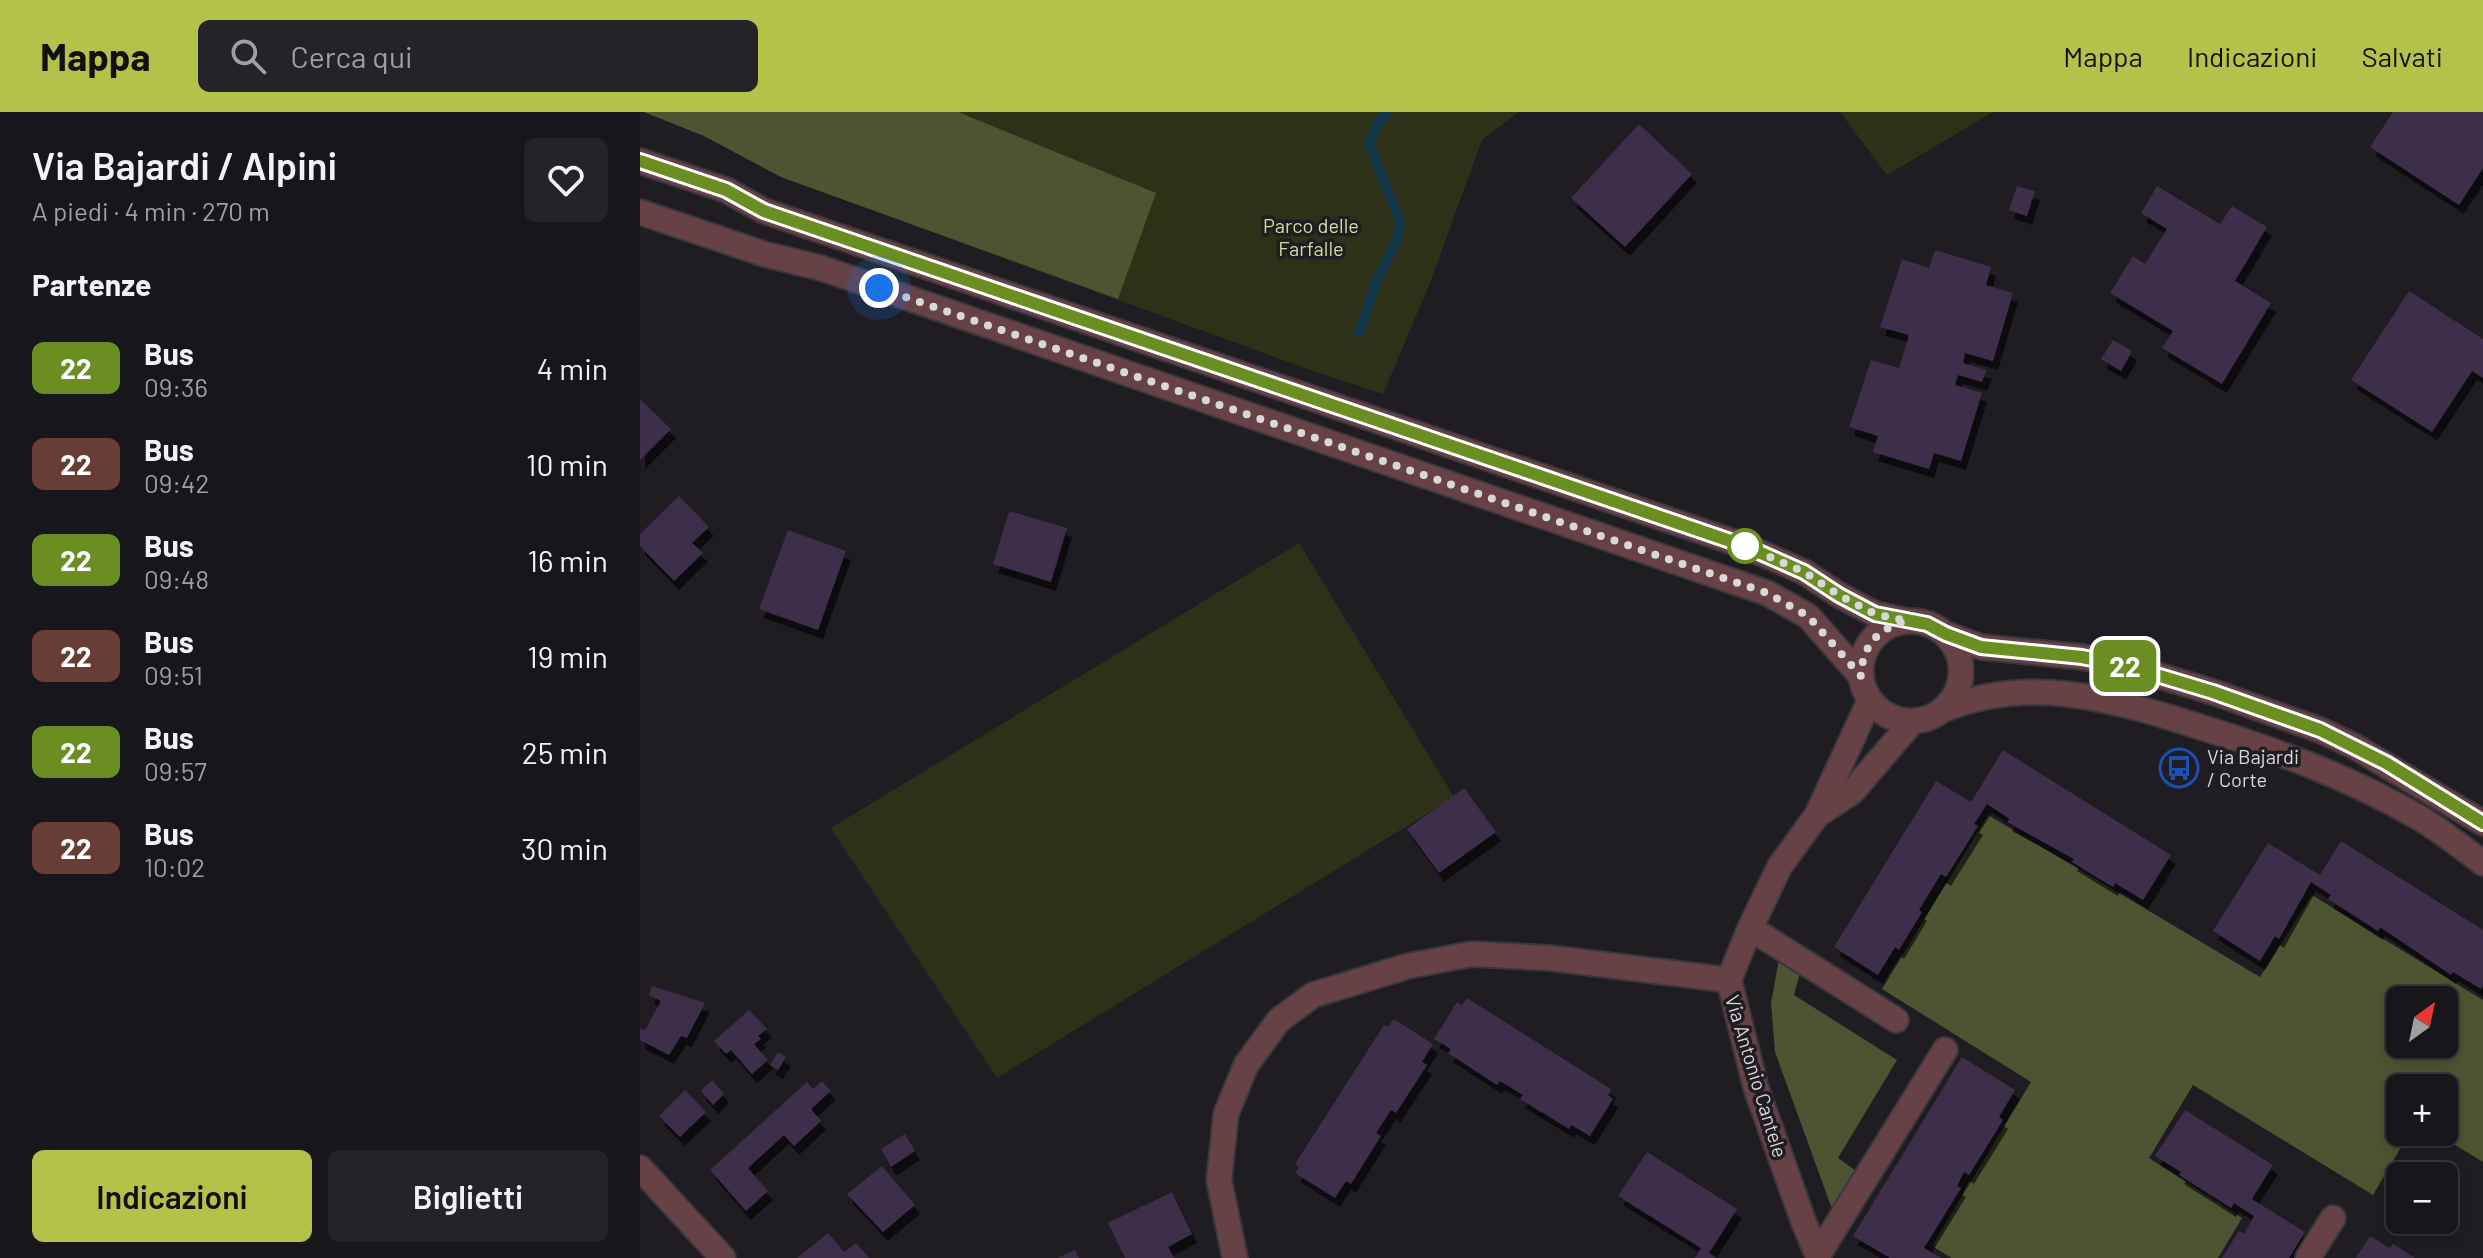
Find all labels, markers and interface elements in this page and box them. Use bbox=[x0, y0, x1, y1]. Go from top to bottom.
search box bbox=[198, 20, 758, 92]
text: Mappa bbox=[40, 33, 150, 79]
icon: search bbox=[226, 34, 270, 78]
text: Cerca qui bbox=[290, 38, 413, 74]
text: Mappa bbox=[2063, 39, 2143, 73]
text: Indicazioni bbox=[2187, 39, 2317, 73]
text: Salvati bbox=[2361, 39, 2443, 73]
button: heart bbox=[524, 138, 608, 222]
text: Via Bajardi / Alpini bbox=[32, 142, 337, 188]
text: A piedi · 4 min · 270 m bbox=[32, 195, 270, 226]
park label: Parco delle Farfalle bbox=[1263, 213, 1359, 260]
text: Partenze bbox=[32, 266, 151, 302]
your location bbox=[859, 268, 899, 308]
text: Bus bbox=[144, 335, 194, 371]
text: 4 min bbox=[537, 350, 608, 386]
text: 22 bbox=[60, 351, 92, 385]
text: 09:36 bbox=[144, 371, 208, 402]
text: Bus bbox=[144, 431, 194, 467]
text: 10 min bbox=[526, 446, 608, 482]
text: 22 bbox=[60, 447, 92, 481]
text: 09:42 bbox=[144, 467, 209, 498]
text: Bus bbox=[144, 527, 194, 563]
unlabelled marker bbox=[1728, 529, 1762, 563]
text: 16 min bbox=[527, 542, 608, 578]
text: 22 bbox=[60, 543, 92, 577]
text: 09:48 bbox=[144, 563, 209, 594]
text: Bus bbox=[144, 623, 194, 659]
text: 19 min bbox=[527, 638, 608, 674]
text: 22 bbox=[60, 639, 92, 673]
line badge: 22 bbox=[2089, 640, 2161, 692]
text: 22 bbox=[2109, 649, 2141, 683]
text: 09:51 bbox=[144, 659, 203, 690]
text: Bus bbox=[144, 719, 194, 755]
text: 25 min bbox=[522, 734, 608, 770]
text: 22 bbox=[60, 735, 92, 769]
place label: Via Bajardi / Corte bbox=[2207, 744, 2299, 791]
bus stop icon: Via Bajardi / Corte bbox=[2158, 747, 2200, 789]
text: 09:57 bbox=[144, 755, 207, 786]
text: Bus bbox=[144, 815, 194, 851]
text: 30 min bbox=[521, 830, 608, 866]
text: 22 bbox=[60, 831, 92, 865]
text: 10:02 bbox=[144, 851, 205, 882]
north arrow bbox=[2386, 986, 2458, 1058]
map controls bbox=[2386, 986, 2458, 1234]
street label: Via Antonio Cantele bbox=[1721, 992, 1793, 1160]
button: + bbox=[2386, 1074, 2458, 1146]
button: Indicazioni bbox=[32, 1150, 312, 1242]
button: Biglietti bbox=[328, 1150, 608, 1242]
button: − bbox=[2386, 1162, 2458, 1234]

